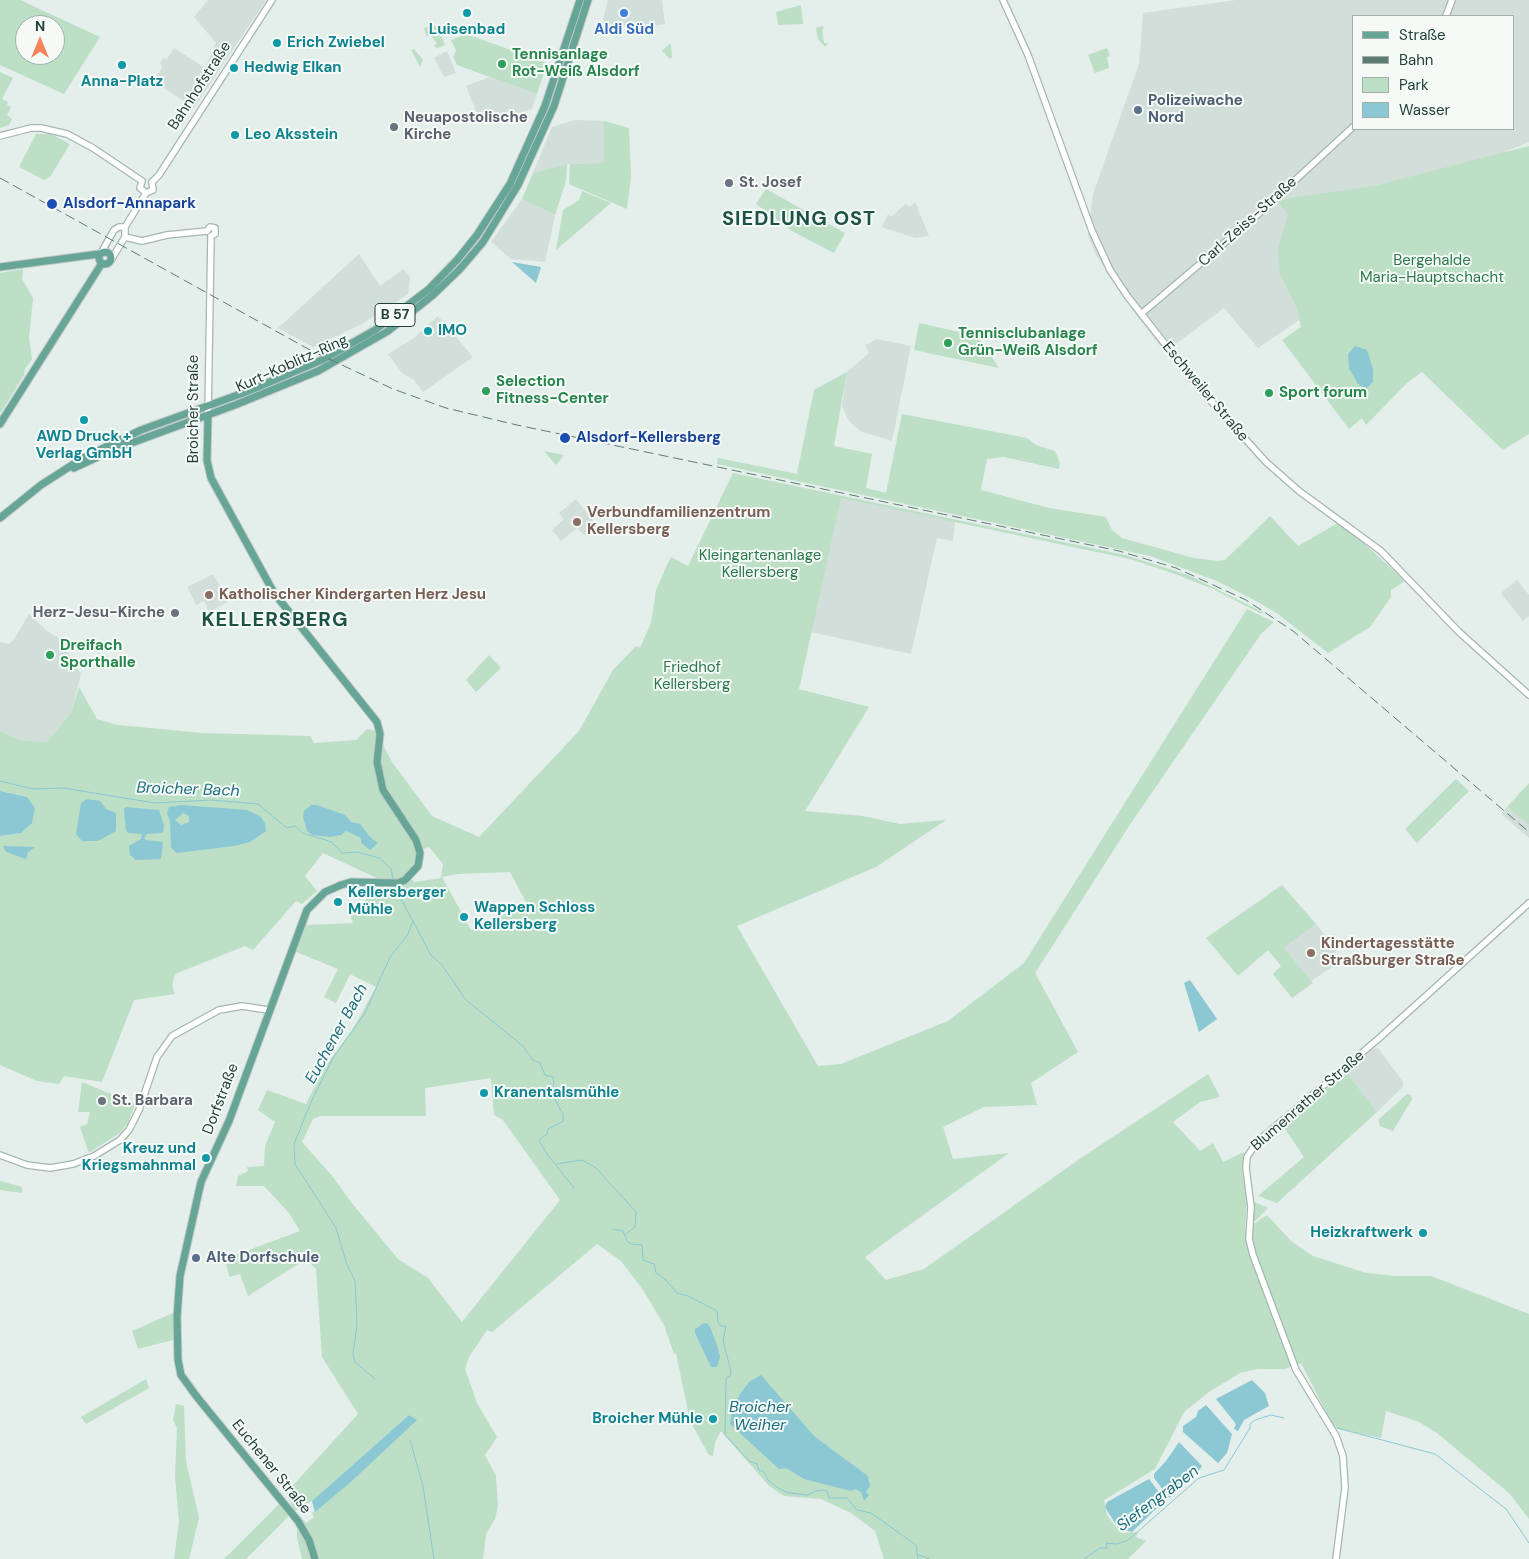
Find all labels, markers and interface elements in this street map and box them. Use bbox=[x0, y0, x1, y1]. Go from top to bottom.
marker: Luisenbad bbox=[461, 7, 473, 19]
marker: Aldi Süd bbox=[618, 7, 630, 19]
north arrow bbox=[15, 15, 65, 65]
legend bbox=[1352, 15, 1514, 130]
text: N bbox=[35, 17, 45, 35]
place label: Luisenbad bbox=[429, 21, 505, 39]
place label: Aldi Süd bbox=[594, 21, 654, 39]
text: Straße bbox=[1399, 25, 1446, 45]
place label: Erich Zwiebel bbox=[287, 34, 385, 52]
marker: Erich Zwiebel bbox=[271, 37, 283, 49]
street label: Bahnhofstraße bbox=[165, 38, 235, 134]
place label: Tennisanlage Rot-Weiß Alsdorf bbox=[512, 46, 640, 81]
text: Bahn bbox=[1399, 50, 1433, 70]
marker: Tennisanlage Rot-Weiß Alsdorf bbox=[496, 58, 508, 70]
marker: Anna-Platz bbox=[116, 59, 128, 71]
place label: Hedwig Elkan bbox=[244, 59, 342, 77]
marker: Hedwig Elkan bbox=[228, 62, 240, 74]
place label: Anna-Platz bbox=[81, 73, 163, 91]
text: Park bbox=[1399, 75, 1429, 95]
place label: Polizeiwache Nord bbox=[1148, 92, 1243, 127]
text: Wasser bbox=[1399, 100, 1450, 120]
marker: Polizeiwache Nord bbox=[1132, 104, 1144, 116]
place label: Neuapostolische Kirche bbox=[404, 109, 528, 144]
marker: Neuapostolische Kirche bbox=[388, 121, 400, 133]
place label: Leo Aksstein bbox=[245, 126, 338, 144]
marker: Leo Aksstein bbox=[229, 129, 241, 141]
street label: Carl-Zeiss-Straße bbox=[1195, 173, 1301, 271]
place label: St. Josef bbox=[739, 174, 802, 192]
marker: St. Josef bbox=[723, 177, 735, 189]
place label: Alsdorf-Annapark bbox=[63, 195, 196, 213]
marker: Alsdorf-Annapark bbox=[45, 197, 59, 211]
district label: SIEDLUNG OST bbox=[721, 208, 877, 232]
park label: Bergehalde Maria-Hauptschacht bbox=[1360, 252, 1504, 287]
road number: B 57 bbox=[375, 304, 415, 326]
place label: IMO bbox=[438, 322, 467, 340]
marker: IMO bbox=[422, 325, 434, 337]
place label: Tennisclubanlage Grün-Weiß Alsdorf bbox=[958, 325, 1098, 360]
street label: Kurt-Koblitz-Ring bbox=[233, 331, 351, 397]
marker: Tennisclubanlage Grün-Weiß Alsdorf bbox=[942, 337, 954, 349]
street label: Eschweiler Straße bbox=[1158, 339, 1252, 445]
street label: Broicher Straße bbox=[185, 355, 203, 463]
place label: Selection Fitness-Center bbox=[496, 373, 609, 408]
place label: Sport forum bbox=[1279, 384, 1367, 402]
marker: Selection Fitness-Center bbox=[480, 385, 492, 397]
marker: Sport forum bbox=[1263, 387, 1275, 399]
marker: AWD Druck + Verlag GmbH bbox=[78, 414, 90, 426]
place label: AWD Druck + Verlag GmbH bbox=[36, 428, 132, 463]
place label: Alsdorf-Kellersberg bbox=[576, 429, 721, 447]
marker: Alsdorf-Kellersberg bbox=[558, 431, 572, 445]
place label: Verbundfamilienzentrum Kellersberg bbox=[587, 504, 770, 539]
marker: Verbundfamilienzentrum Kellersberg bbox=[571, 516, 583, 528]
park label: Kleingartenanlage Kellersberg bbox=[699, 547, 821, 582]
place label: Katholischer Kindergarten Herz Jesu bbox=[219, 586, 486, 604]
marker: Katholischer Kindergarten Herz Jesu bbox=[203, 589, 215, 601]
place label: Herz-Jesu-Kirche bbox=[33, 604, 165, 622]
marker: Herz-Jesu-Kirche bbox=[169, 607, 181, 619]
district label: KELLERSBERG bbox=[200, 609, 350, 633]
place label: Dreifach Sporthalle bbox=[60, 637, 136, 672]
marker: Dreifach Sporthalle bbox=[44, 649, 56, 661]
park label: Friedhof Kellersberg bbox=[654, 659, 730, 694]
water label: Broicher Bach bbox=[136, 779, 240, 801]
place label: Kellersberger Mühle bbox=[348, 884, 446, 919]
marker: Kellersberger Mühle bbox=[332, 896, 344, 908]
place label: Wappen Schloss Kellersberg bbox=[474, 899, 595, 934]
marker: Wappen Schloss Kellersberg bbox=[458, 911, 470, 923]
place label: Kindertagesstätte Straßburger Straße bbox=[1321, 935, 1465, 970]
marker: Kindertagesstätte Straßburger Straße bbox=[1305, 947, 1317, 959]
water label: Euchener Bach bbox=[302, 981, 372, 1087]
street label: Blumenrather Straße bbox=[1248, 1047, 1368, 1155]
street label: Dorfstraße bbox=[199, 1061, 243, 1137]
place label: Kranentalsmühle bbox=[494, 1084, 619, 1102]
marker: Kranentalsmühle bbox=[478, 1087, 490, 1099]
place label: St. Barbara bbox=[112, 1092, 193, 1110]
marker: St. Barbara bbox=[96, 1095, 108, 1107]
place label: Kreuz und Kriegsmahnmal bbox=[82, 1140, 196, 1175]
marker: Kreuz und Kriegsmahnmal bbox=[200, 1152, 212, 1164]
place label: Heizkraftwerk bbox=[1310, 1224, 1413, 1242]
marker: Heizkraftwerk bbox=[1417, 1227, 1429, 1239]
place label: Alte Dorfschule bbox=[206, 1249, 319, 1267]
marker: Alte Dorfschule bbox=[190, 1252, 202, 1264]
water label: Broicher Weiher bbox=[729, 1398, 791, 1436]
place label: Broicher Mühle bbox=[592, 1410, 703, 1428]
marker: Broicher Mühle bbox=[707, 1413, 719, 1425]
street label: Euchener Straße bbox=[228, 1416, 314, 1518]
water label: Siefengraben bbox=[1113, 1462, 1203, 1536]

